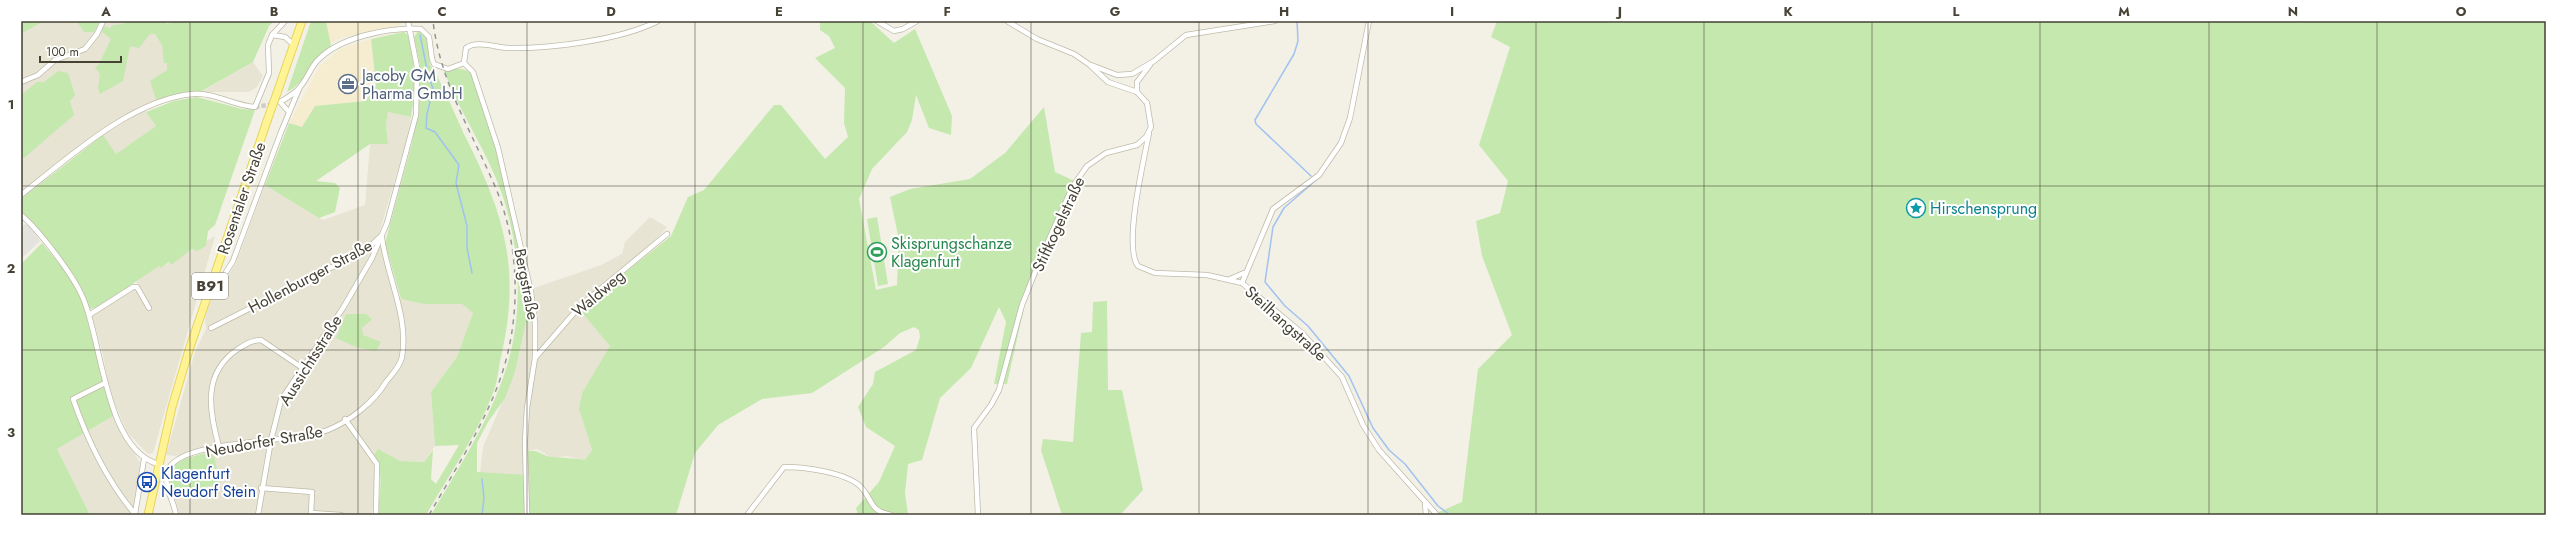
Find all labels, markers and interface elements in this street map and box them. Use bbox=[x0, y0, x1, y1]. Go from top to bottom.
text: A bbox=[100, 2, 111, 21]
text: B bbox=[270, 2, 279, 21]
text: C bbox=[437, 2, 447, 21]
text: D bbox=[606, 2, 616, 21]
text: E bbox=[775, 2, 783, 21]
text: F bbox=[943, 2, 951, 21]
text: G bbox=[1110, 2, 1121, 21]
text: H bbox=[1279, 2, 1289, 21]
text: I bbox=[1450, 2, 1454, 21]
text: J bbox=[1615, 2, 1622, 21]
text: K bbox=[1783, 2, 1793, 21]
text: L bbox=[1953, 2, 1960, 21]
text: M bbox=[2118, 2, 2130, 21]
text: N bbox=[2288, 2, 2298, 21]
text: O bbox=[2456, 2, 2467, 21]
scale bar bbox=[40, 38, 121, 64]
text: 100 m bbox=[46, 43, 79, 61]
place label: Jacoby GM Pharma GmbH bbox=[360, 64, 463, 105]
office icon: Jacoby GM Pharma GmbH bbox=[337, 73, 359, 95]
text: 1 bbox=[8, 95, 14, 114]
street label: Rosentaler Straße bbox=[211, 139, 271, 258]
street label: Stiftkogelstraße bbox=[1026, 173, 1091, 276]
place icon: Hirschensprung bbox=[1905, 197, 1927, 219]
place label: Hirschensprung bbox=[1930, 197, 2037, 220]
place label: Skisprungschanze Klagenfurt bbox=[891, 232, 1012, 273]
street label: Hollenburger Straße bbox=[244, 234, 376, 319]
sports icon: Skisprungschanze Klagenfurt bbox=[866, 241, 888, 263]
street label: Bergstraße bbox=[508, 246, 545, 322]
text: 2 bbox=[7, 259, 15, 278]
street label: Waldweg bbox=[567, 264, 630, 322]
road number: B91 bbox=[192, 273, 228, 299]
street label: Steilhangstraße bbox=[1240, 280, 1332, 366]
street label: Aussichtsstraße bbox=[273, 311, 347, 410]
street label: Neudorfer Straße bbox=[204, 420, 324, 463]
text: 3 bbox=[7, 423, 15, 442]
place label: Klagenfurt Neudorf Stein bbox=[161, 462, 256, 503]
bus stop icon: Klagenfurt Neudorf Stein bbox=[136, 471, 158, 493]

